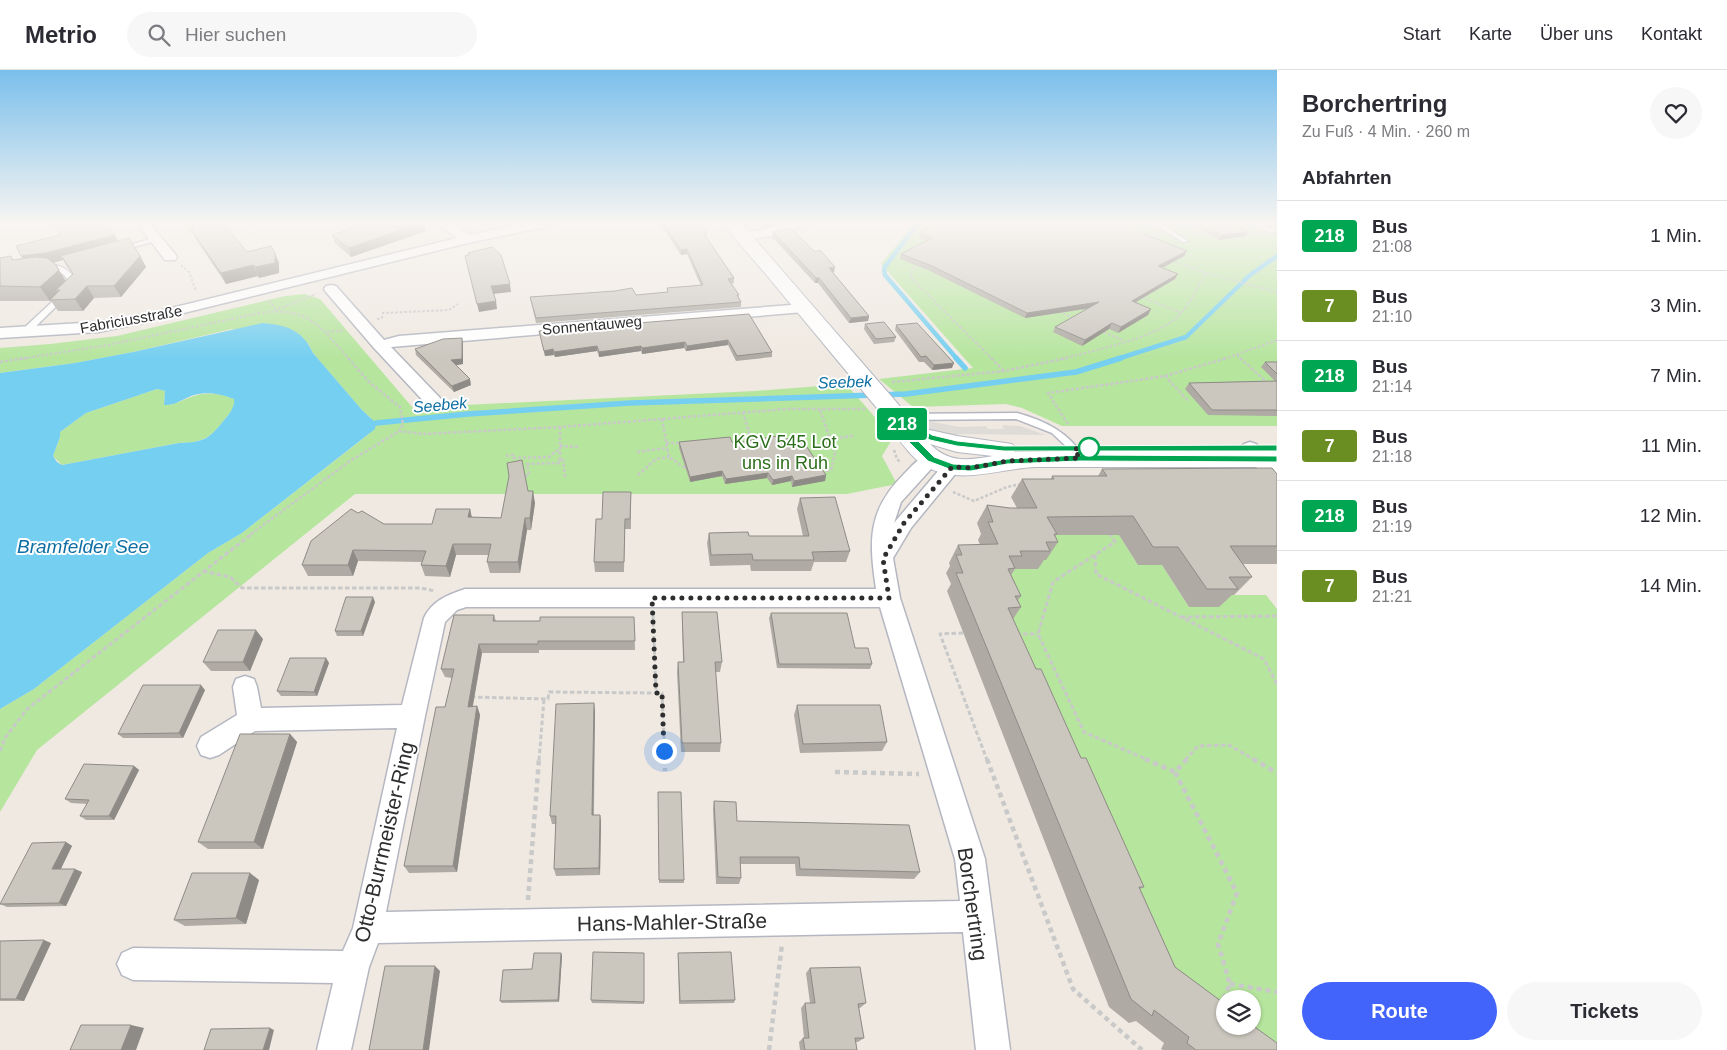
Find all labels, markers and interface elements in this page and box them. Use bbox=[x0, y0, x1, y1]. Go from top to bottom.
search box bbox=[127, 12, 477, 57]
text: Metrio bbox=[25, 21, 97, 48]
icon: search bbox=[145, 21, 173, 49]
text: Hier suchen bbox=[185, 24, 286, 45]
text: Start bbox=[1403, 24, 1441, 44]
text: Karte bbox=[1469, 24, 1512, 44]
text: Über uns bbox=[1540, 24, 1613, 44]
text: Kontakt bbox=[1641, 24, 1702, 44]
button: heart bbox=[1650, 87, 1702, 139]
text: Borchertring bbox=[1302, 90, 1447, 117]
text: Zu Fuß · 4 Min. · 260 m bbox=[1302, 123, 1470, 140]
text: Abfahrten bbox=[1302, 167, 1392, 188]
text: Bus bbox=[1372, 216, 1408, 237]
text: 1 Min. bbox=[1650, 225, 1702, 246]
text: 218 bbox=[1314, 226, 1345, 246]
text: 21:08 bbox=[1372, 238, 1412, 255]
text: Bus bbox=[1372, 286, 1408, 307]
text: 3 Min. bbox=[1650, 295, 1702, 316]
text: 7 bbox=[1324, 296, 1335, 316]
street label: Fabriciusstraße bbox=[79, 302, 183, 336]
text: 21:10 bbox=[1372, 308, 1412, 325]
street label: Sonnentauweg bbox=[541, 312, 643, 338]
text: Bus bbox=[1372, 356, 1408, 377]
text: 7 Min. bbox=[1650, 365, 1702, 386]
text: 218 bbox=[1314, 366, 1345, 386]
water label: Seebek bbox=[818, 373, 873, 391]
text: 21:14 bbox=[1372, 378, 1412, 395]
water label: Seebek bbox=[412, 394, 469, 416]
line badge: 218 bbox=[873, 408, 931, 440]
text: 218 bbox=[887, 414, 917, 434]
text: Bus bbox=[1372, 426, 1408, 447]
park label: KGV 545 Lot uns in Ruh bbox=[733, 432, 837, 473]
text: 11 Min. bbox=[1641, 435, 1702, 456]
text: 7 bbox=[1324, 436, 1335, 456]
unlabelled marker bbox=[1078, 437, 1100, 459]
text: 21:18 bbox=[1372, 448, 1412, 465]
text: Bus bbox=[1372, 496, 1408, 517]
text: 12 Min. bbox=[1640, 505, 1702, 526]
text: 218 bbox=[1314, 506, 1345, 526]
text: 21:19 bbox=[1372, 518, 1412, 535]
water label: Bramfelder See bbox=[17, 536, 149, 557]
text: Bus bbox=[1372, 566, 1408, 587]
text: 14 Min. bbox=[1640, 575, 1702, 596]
text: 7 bbox=[1324, 576, 1335, 596]
text: 21:21 bbox=[1372, 588, 1412, 605]
street label: Otto-Burrmeister-Ring bbox=[350, 739, 418, 945]
your location bbox=[652, 739, 677, 764]
street label: Borchertring bbox=[954, 846, 992, 962]
street label: Hans-Mahler-Straße bbox=[577, 909, 767, 935]
button: Route bbox=[1302, 982, 1497, 1040]
button: Tickets bbox=[1507, 982, 1702, 1040]
map controls bbox=[1216, 990, 1261, 1035]
button: layers bbox=[1216, 990, 1261, 1035]

